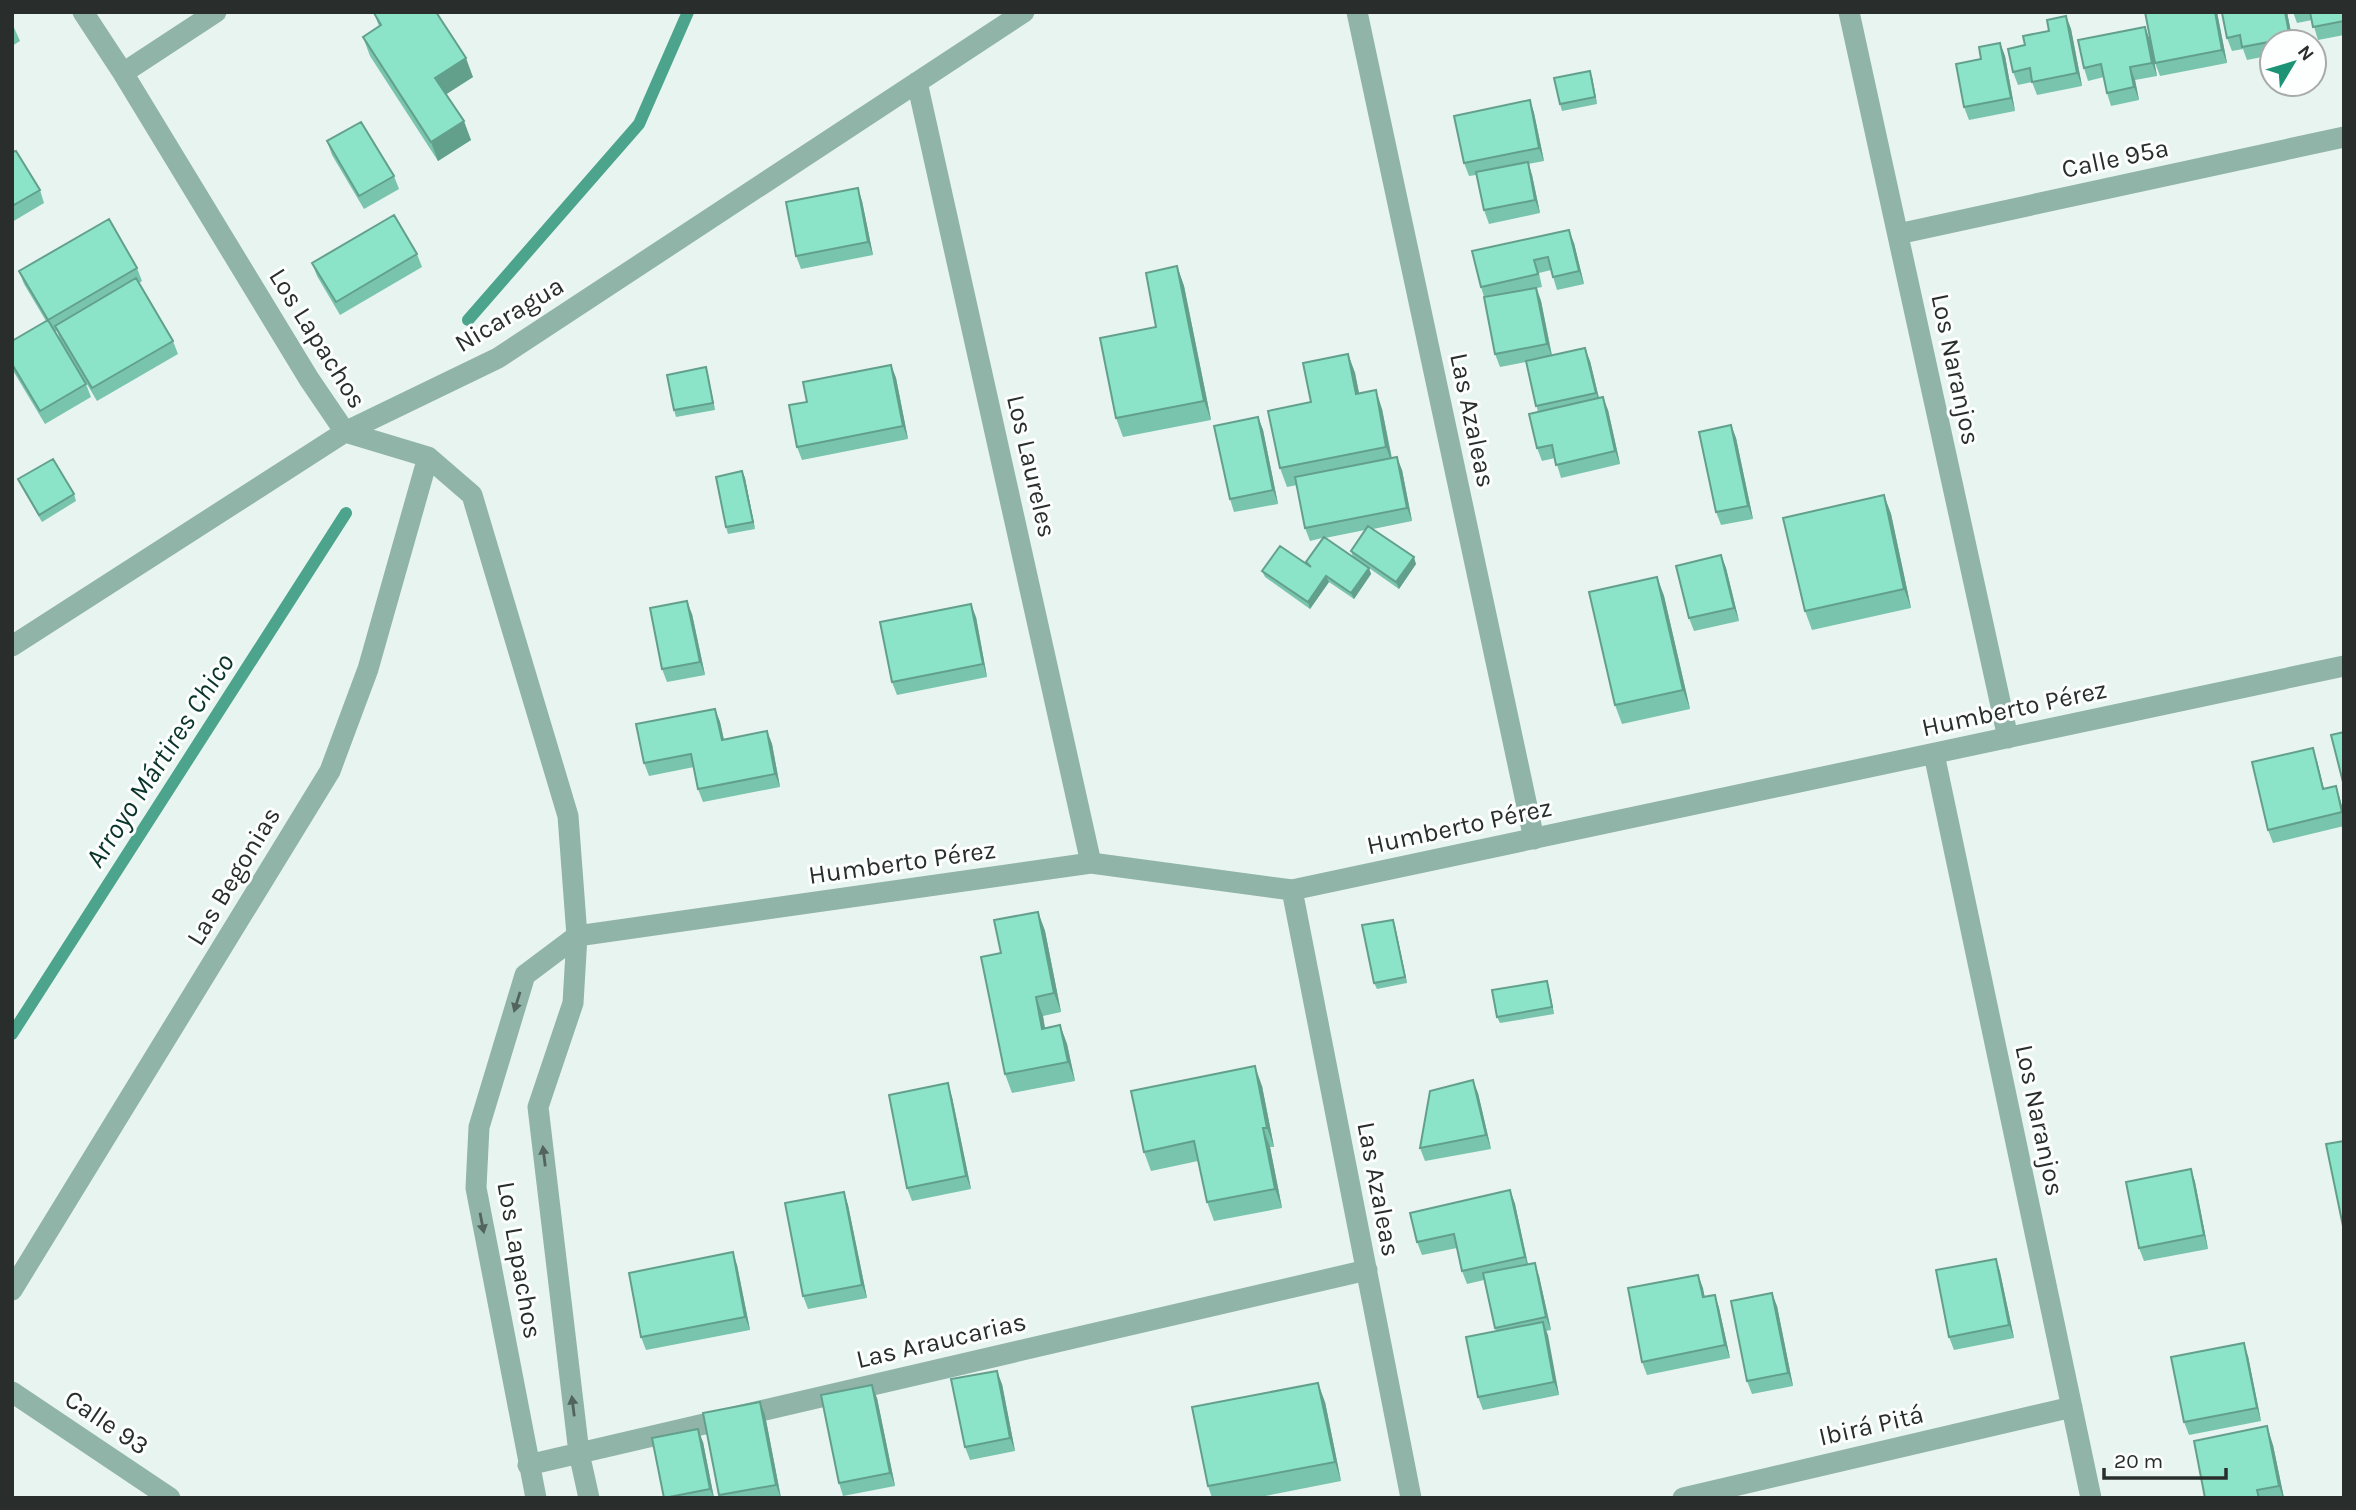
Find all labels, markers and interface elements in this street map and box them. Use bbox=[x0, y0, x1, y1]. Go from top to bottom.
north arrow bbox=[2258, 28, 2328, 98]
text: N bbox=[2293, 41, 2318, 65]
street label: Calle 95a bbox=[2059, 132, 2171, 185]
street label: Los Lapachos bbox=[262, 263, 373, 414]
street label: Nicaragua bbox=[449, 270, 569, 359]
street label: Los Naranjos bbox=[1924, 291, 1987, 448]
street label: Las Azaleas bbox=[1443, 350, 1502, 490]
street label: Los Laureles bbox=[1000, 392, 1063, 540]
water label: Arroyo Mártires Chico bbox=[78, 647, 241, 873]
street label: Humberto Pérez bbox=[1919, 674, 2110, 743]
street label: Humberto Pérez bbox=[1364, 792, 1555, 861]
street label: Las Begonias bbox=[180, 801, 287, 951]
street label: Humberto Pérez bbox=[807, 834, 998, 891]
one-way arrow bbox=[512, 991, 522, 1012]
street label: Los Naranjos bbox=[2008, 1042, 2071, 1199]
street label: Las Azaleas bbox=[1350, 1119, 1407, 1259]
one-way arrow bbox=[538, 1145, 549, 1167]
street label: Los Lapachos bbox=[490, 1179, 549, 1341]
one-way arrow bbox=[477, 1212, 488, 1234]
street label: Las Araucarias bbox=[853, 1306, 1029, 1375]
street label: Calle 93 bbox=[59, 1383, 155, 1462]
one-way arrow bbox=[568, 1395, 579, 1417]
street label: Ibirá Pitá bbox=[1816, 1398, 1927, 1453]
scale bar bbox=[2104, 1436, 2226, 1480]
text: 20 m bbox=[2114, 1449, 2163, 1473]

